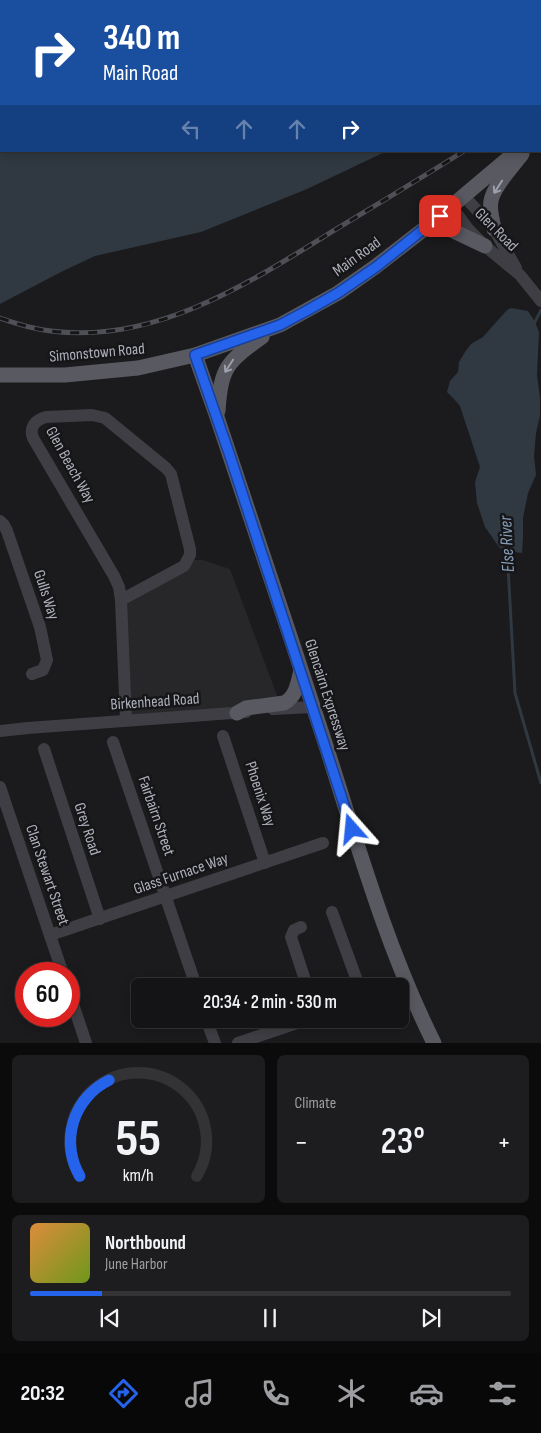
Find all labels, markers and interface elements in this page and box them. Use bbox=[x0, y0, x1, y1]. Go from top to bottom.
text: 340 m bbox=[103, 17, 180, 60]
icon: right bbox=[20, 20, 85, 85]
text: Main Road bbox=[103, 60, 178, 87]
icon: left bbox=[177, 115, 205, 143]
icon: ahead bbox=[230, 115, 258, 143]
icon: ahead bbox=[283, 115, 311, 143]
icon: right bbox=[336, 115, 364, 143]
one-way arrow bbox=[492, 180, 503, 194]
pin bbox=[419, 195, 461, 237]
icon: arrive bbox=[426, 202, 454, 230]
street label: Glen Road bbox=[470, 204, 522, 256]
street label: Main Road bbox=[329, 233, 385, 281]
street label: Simonstown Road bbox=[49, 339, 145, 367]
one-way arrow bbox=[223, 359, 233, 373]
street label: Glen Beach Way bbox=[41, 423, 99, 507]
water label: Else River bbox=[495, 514, 519, 573]
street label: Gulls Way bbox=[29, 568, 63, 622]
street label: Glencairn Expressway bbox=[300, 637, 354, 753]
street label: Birkenhead Road bbox=[110, 689, 200, 715]
street label: Phoenix Way bbox=[241, 759, 279, 829]
street label: Fairbairn Street bbox=[134, 774, 179, 858]
street label: Grey Road bbox=[70, 800, 104, 858]
position arrow bbox=[325, 802, 377, 854]
street label: Clan Stewart Street bbox=[21, 822, 73, 928]
street label: Glass Furnace Way bbox=[131, 849, 231, 899]
speed limit sign: 60 bbox=[15, 962, 80, 1027]
text: 20:34 · 2 min · 530 m bbox=[203, 991, 337, 1014]
text: Climate bbox=[295, 1094, 336, 1113]
text: 55 bbox=[115, 1108, 161, 1171]
text: 23° bbox=[380, 1119, 425, 1164]
text: − bbox=[295, 1126, 308, 1159]
text: + bbox=[497, 1126, 511, 1159]
text: km/h bbox=[123, 1165, 154, 1186]
text: Northbound bbox=[105, 1232, 186, 1255]
text: June Harbor bbox=[105, 1255, 168, 1274]
icon: previous bbox=[96, 1304, 124, 1332]
icon: pause bbox=[256, 1304, 284, 1332]
icon: next bbox=[417, 1304, 445, 1332]
icon: directions bbox=[106, 1376, 141, 1411]
icon: music bbox=[182, 1376, 217, 1411]
icon: phone bbox=[258, 1376, 293, 1411]
icon: climate bbox=[334, 1376, 369, 1411]
icon: car bbox=[409, 1376, 444, 1411]
icon: filters bbox=[485, 1376, 520, 1411]
text: 20:32 bbox=[20, 1380, 65, 1407]

